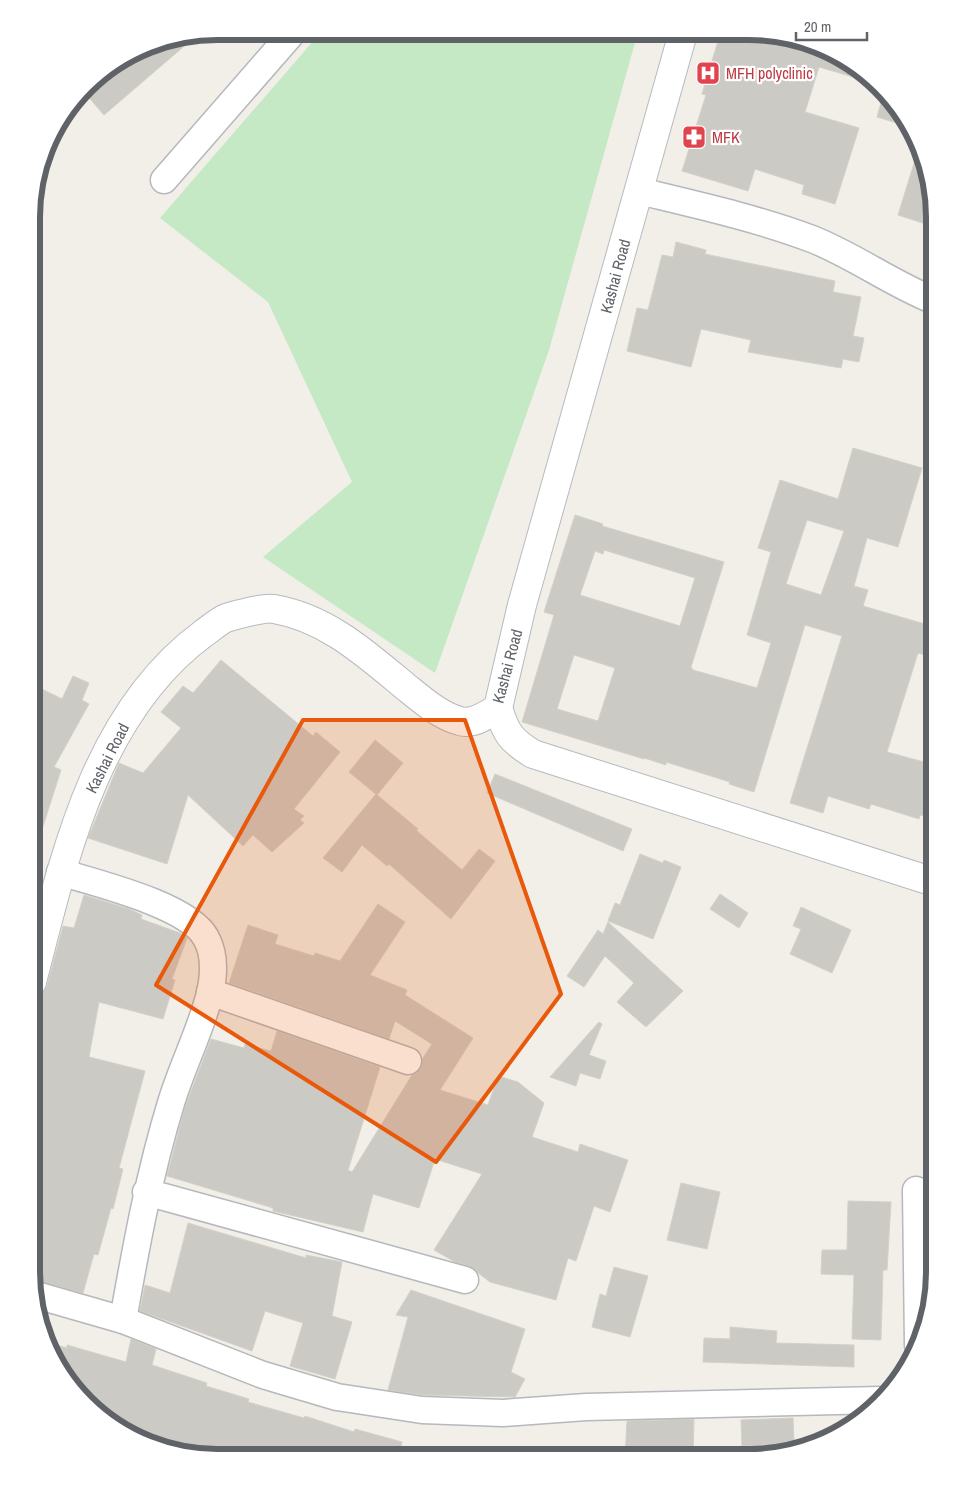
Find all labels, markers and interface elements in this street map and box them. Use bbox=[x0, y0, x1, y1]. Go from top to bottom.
scale bar bbox=[796, 10, 867, 42]
text: 20 m bbox=[804, 16, 831, 37]
hospital icon: MFH polyclinic bbox=[695, 60, 721, 86]
place label: MFH polyclinic bbox=[726, 62, 813, 84]
pharmacy icon: MFK bbox=[681, 124, 707, 150]
place label: MFK bbox=[712, 126, 740, 148]
street label: Kashai Road bbox=[595, 237, 635, 315]
street label: Kashai Road bbox=[487, 627, 527, 705]
street label: Kashai Road bbox=[80, 719, 134, 797]

